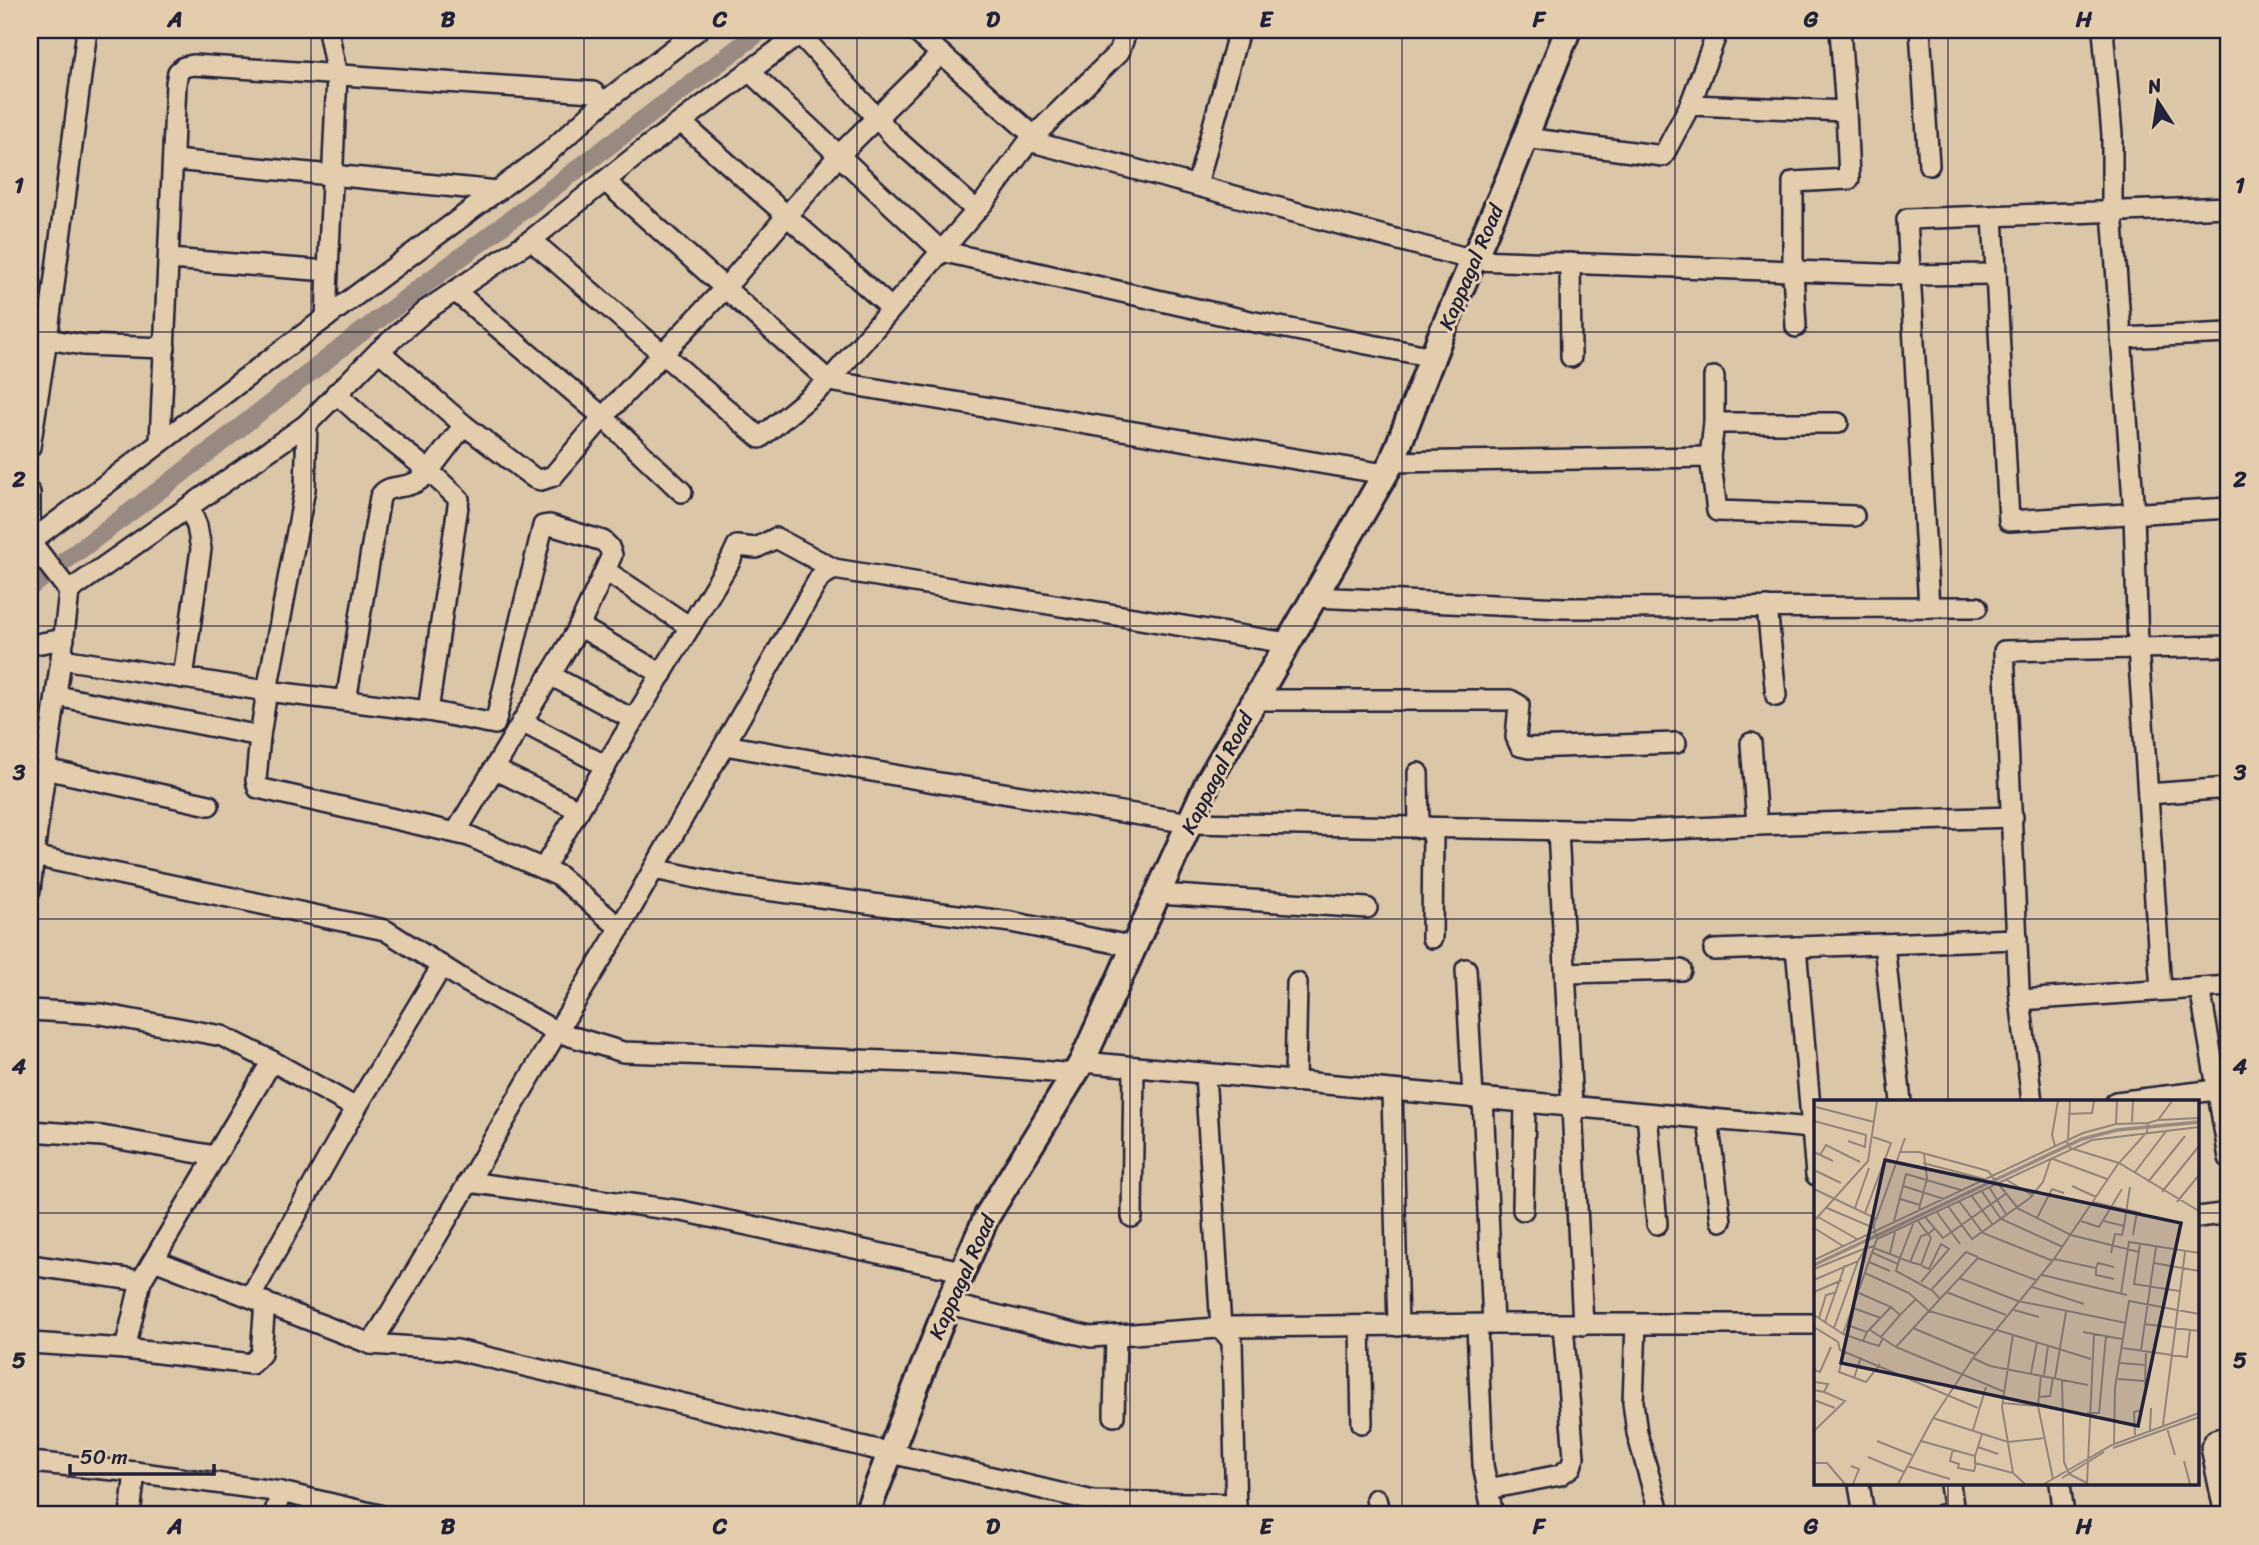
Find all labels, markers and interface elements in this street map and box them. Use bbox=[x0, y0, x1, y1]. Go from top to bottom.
text: A bbox=[166, 0, 183, 40]
text: B bbox=[441, 0, 456, 40]
text: C bbox=[712, 0, 728, 40]
text: D bbox=[986, 0, 1001, 40]
text: E bbox=[1260, 0, 1275, 40]
text: F bbox=[1532, 0, 1547, 40]
text: G bbox=[1803, 0, 1819, 40]
text: H bbox=[2075, 0, 2093, 40]
north arrow bbox=[2122, 66, 2192, 136]
text: N bbox=[2144, 68, 2165, 104]
text: 1 bbox=[14, 165, 24, 206]
text: 1 bbox=[2235, 165, 2245, 206]
street label: Kappagal Road bbox=[1427, 196, 1515, 336]
text: 2 bbox=[11, 459, 26, 500]
text: 2 bbox=[2232, 459, 2247, 500]
street label: Kappagal Road bbox=[1170, 703, 1265, 841]
text: 3 bbox=[12, 752, 26, 793]
text: 3 bbox=[2233, 752, 2247, 793]
text: 4 bbox=[11, 1046, 27, 1087]
text: 4 bbox=[2232, 1046, 2248, 1087]
inset map bbox=[1814, 1100, 2200, 1486]
street label: Kappagal Road bbox=[917, 1206, 1007, 1346]
text: 5 bbox=[12, 1340, 26, 1381]
text: 5 bbox=[2233, 1340, 2247, 1381]
scale bar bbox=[70, 1433, 214, 1477]
text: 50 m bbox=[80, 1438, 128, 1476]
text: A bbox=[166, 1506, 183, 1545]
text: B bbox=[441, 1506, 456, 1545]
text: C bbox=[712, 1506, 728, 1545]
text: D bbox=[986, 1506, 1001, 1545]
text: E bbox=[1260, 1506, 1275, 1545]
text: F bbox=[1532, 1506, 1547, 1545]
text: G bbox=[1803, 1506, 1819, 1545]
text: H bbox=[2075, 1506, 2093, 1545]

